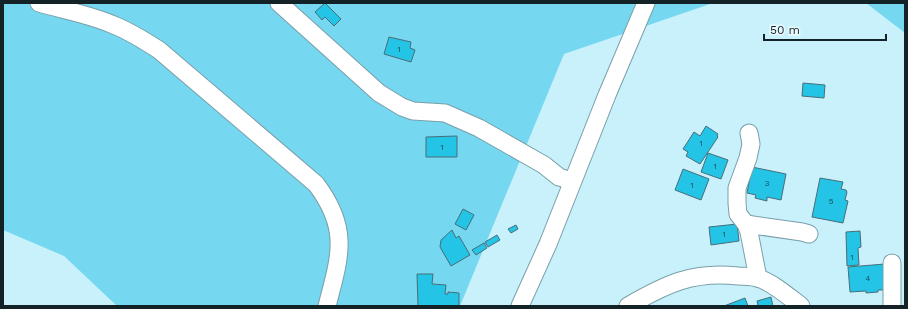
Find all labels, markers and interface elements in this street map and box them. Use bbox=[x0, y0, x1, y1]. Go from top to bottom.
scale bar bbox=[764, 16, 886, 42]
text: 50 m bbox=[770, 23, 800, 37]
house number: 1 bbox=[397, 45, 401, 54]
house number: 1 bbox=[699, 139, 703, 148]
house number: 1 bbox=[440, 143, 444, 152]
house number: 1 bbox=[713, 162, 717, 171]
house number: 3 bbox=[765, 179, 770, 188]
house number: 1 bbox=[690, 181, 694, 190]
house number: 5 bbox=[829, 197, 834, 206]
house number: 1 bbox=[722, 230, 726, 239]
house number: 1 bbox=[850, 253, 854, 262]
house number: 4 bbox=[866, 274, 871, 283]

